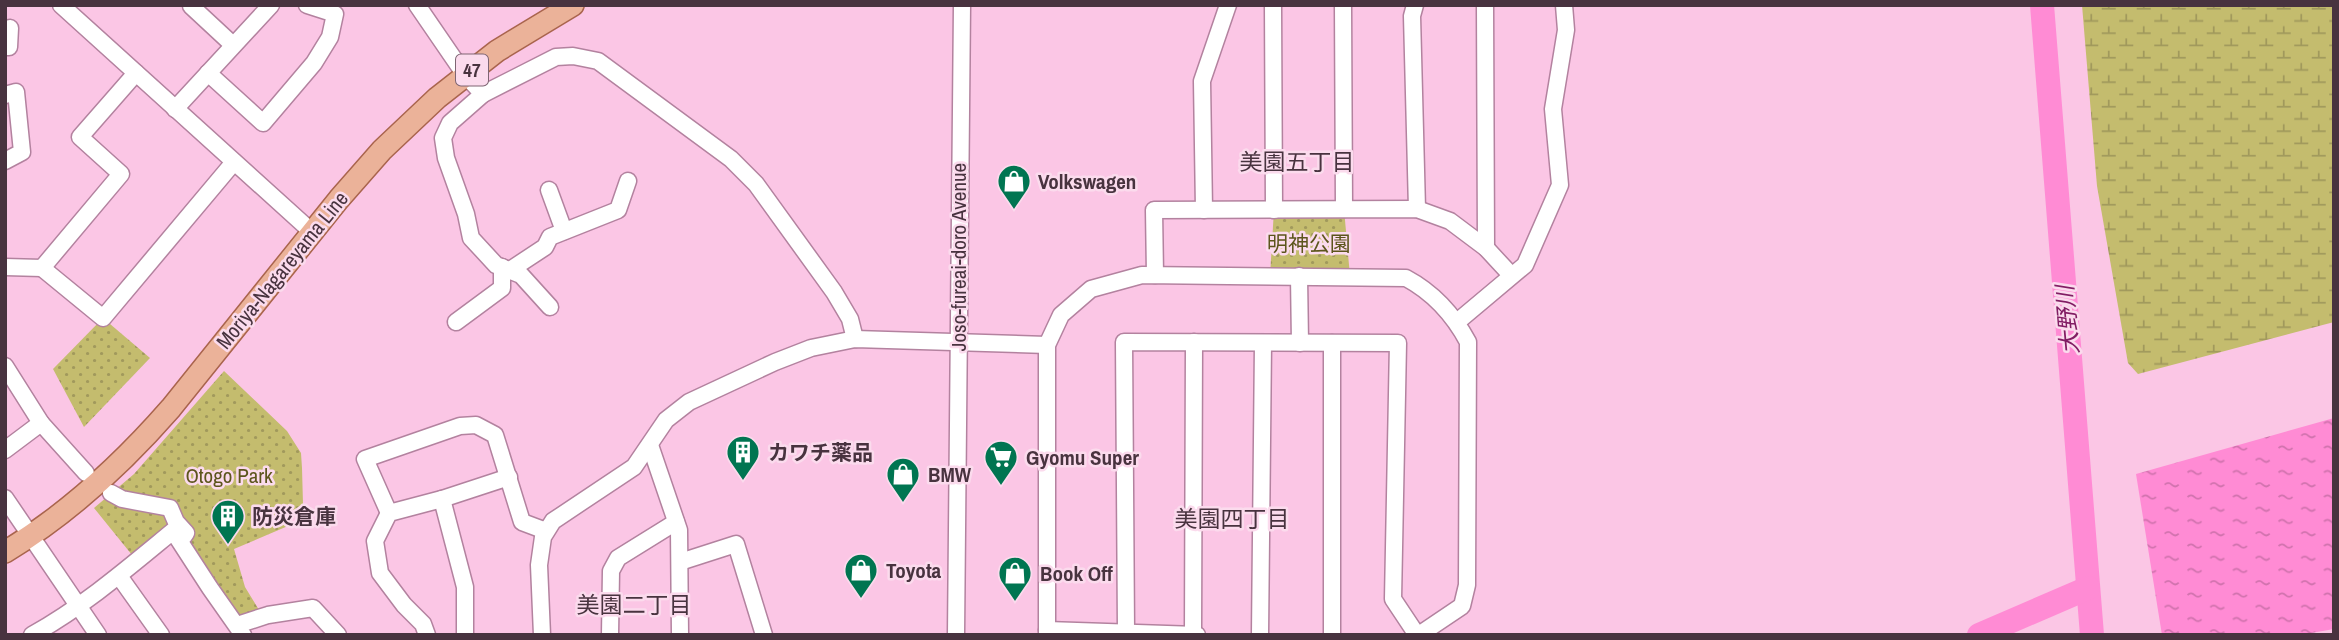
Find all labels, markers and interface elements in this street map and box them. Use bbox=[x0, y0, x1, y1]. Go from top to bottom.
road number: 47 bbox=[456, 54, 488, 86]
district label: 美園五丁目 bbox=[1240, 146, 1355, 177]
shop icon: Volkswagen bbox=[995, 162, 1033, 211]
street label: Joso-fureai-doro Avenue bbox=[944, 163, 973, 351]
place label: Volkswagen bbox=[1038, 167, 1136, 196]
street label: Moriya-Nagareyama Line bbox=[209, 185, 355, 355]
park label: 明神公園 bbox=[1267, 229, 1351, 258]
water label: 大野川 bbox=[2048, 281, 2085, 356]
building icon: カワチ薬品 bbox=[724, 433, 762, 482]
place label: カワチ薬品 bbox=[768, 438, 873, 467]
supermarket icon: Gyomu Super bbox=[982, 438, 1020, 487]
place label: Gyomu Super bbox=[1026, 443, 1139, 472]
shop icon: BMW bbox=[884, 455, 922, 504]
place label: BMW bbox=[928, 460, 972, 489]
park label: Otogo Park bbox=[185, 461, 273, 490]
building icon: 防災倉庫 bbox=[209, 497, 247, 546]
place label: 防災倉庫 bbox=[252, 502, 336, 531]
district label: 美園四丁目 bbox=[1175, 503, 1290, 534]
shop icon: Toyota bbox=[842, 551, 880, 600]
shop icon: Book Off bbox=[996, 554, 1034, 603]
place label: Toyota bbox=[886, 556, 942, 585]
place label: Book Off bbox=[1040, 559, 1113, 588]
district label: 美園二丁目 bbox=[577, 589, 692, 620]

